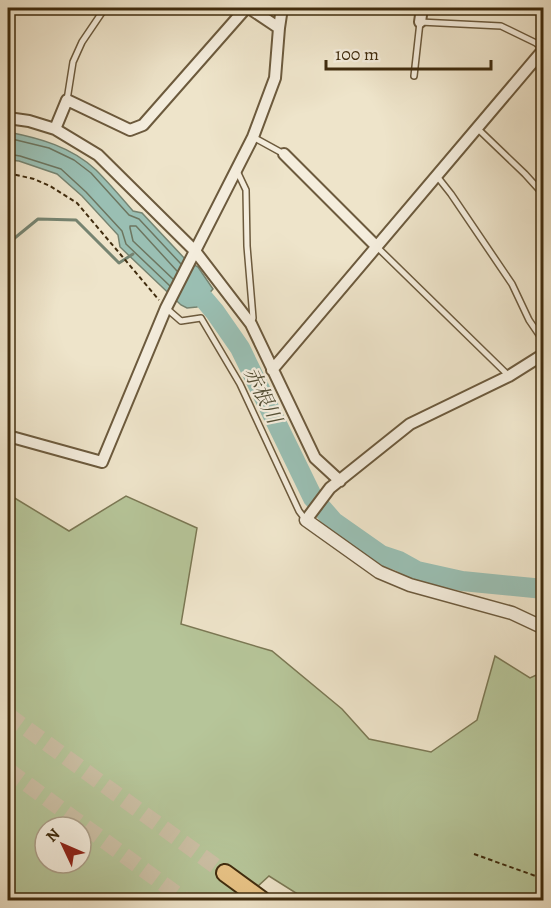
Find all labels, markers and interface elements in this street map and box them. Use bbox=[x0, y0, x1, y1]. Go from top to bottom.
scale bar bbox=[326, 33, 491, 71]
text: 100 m bbox=[335, 42, 379, 66]
water label: 赤根川 bbox=[237, 362, 289, 430]
north arrow bbox=[33, 815, 93, 875]
text: N bbox=[41, 823, 65, 847]

